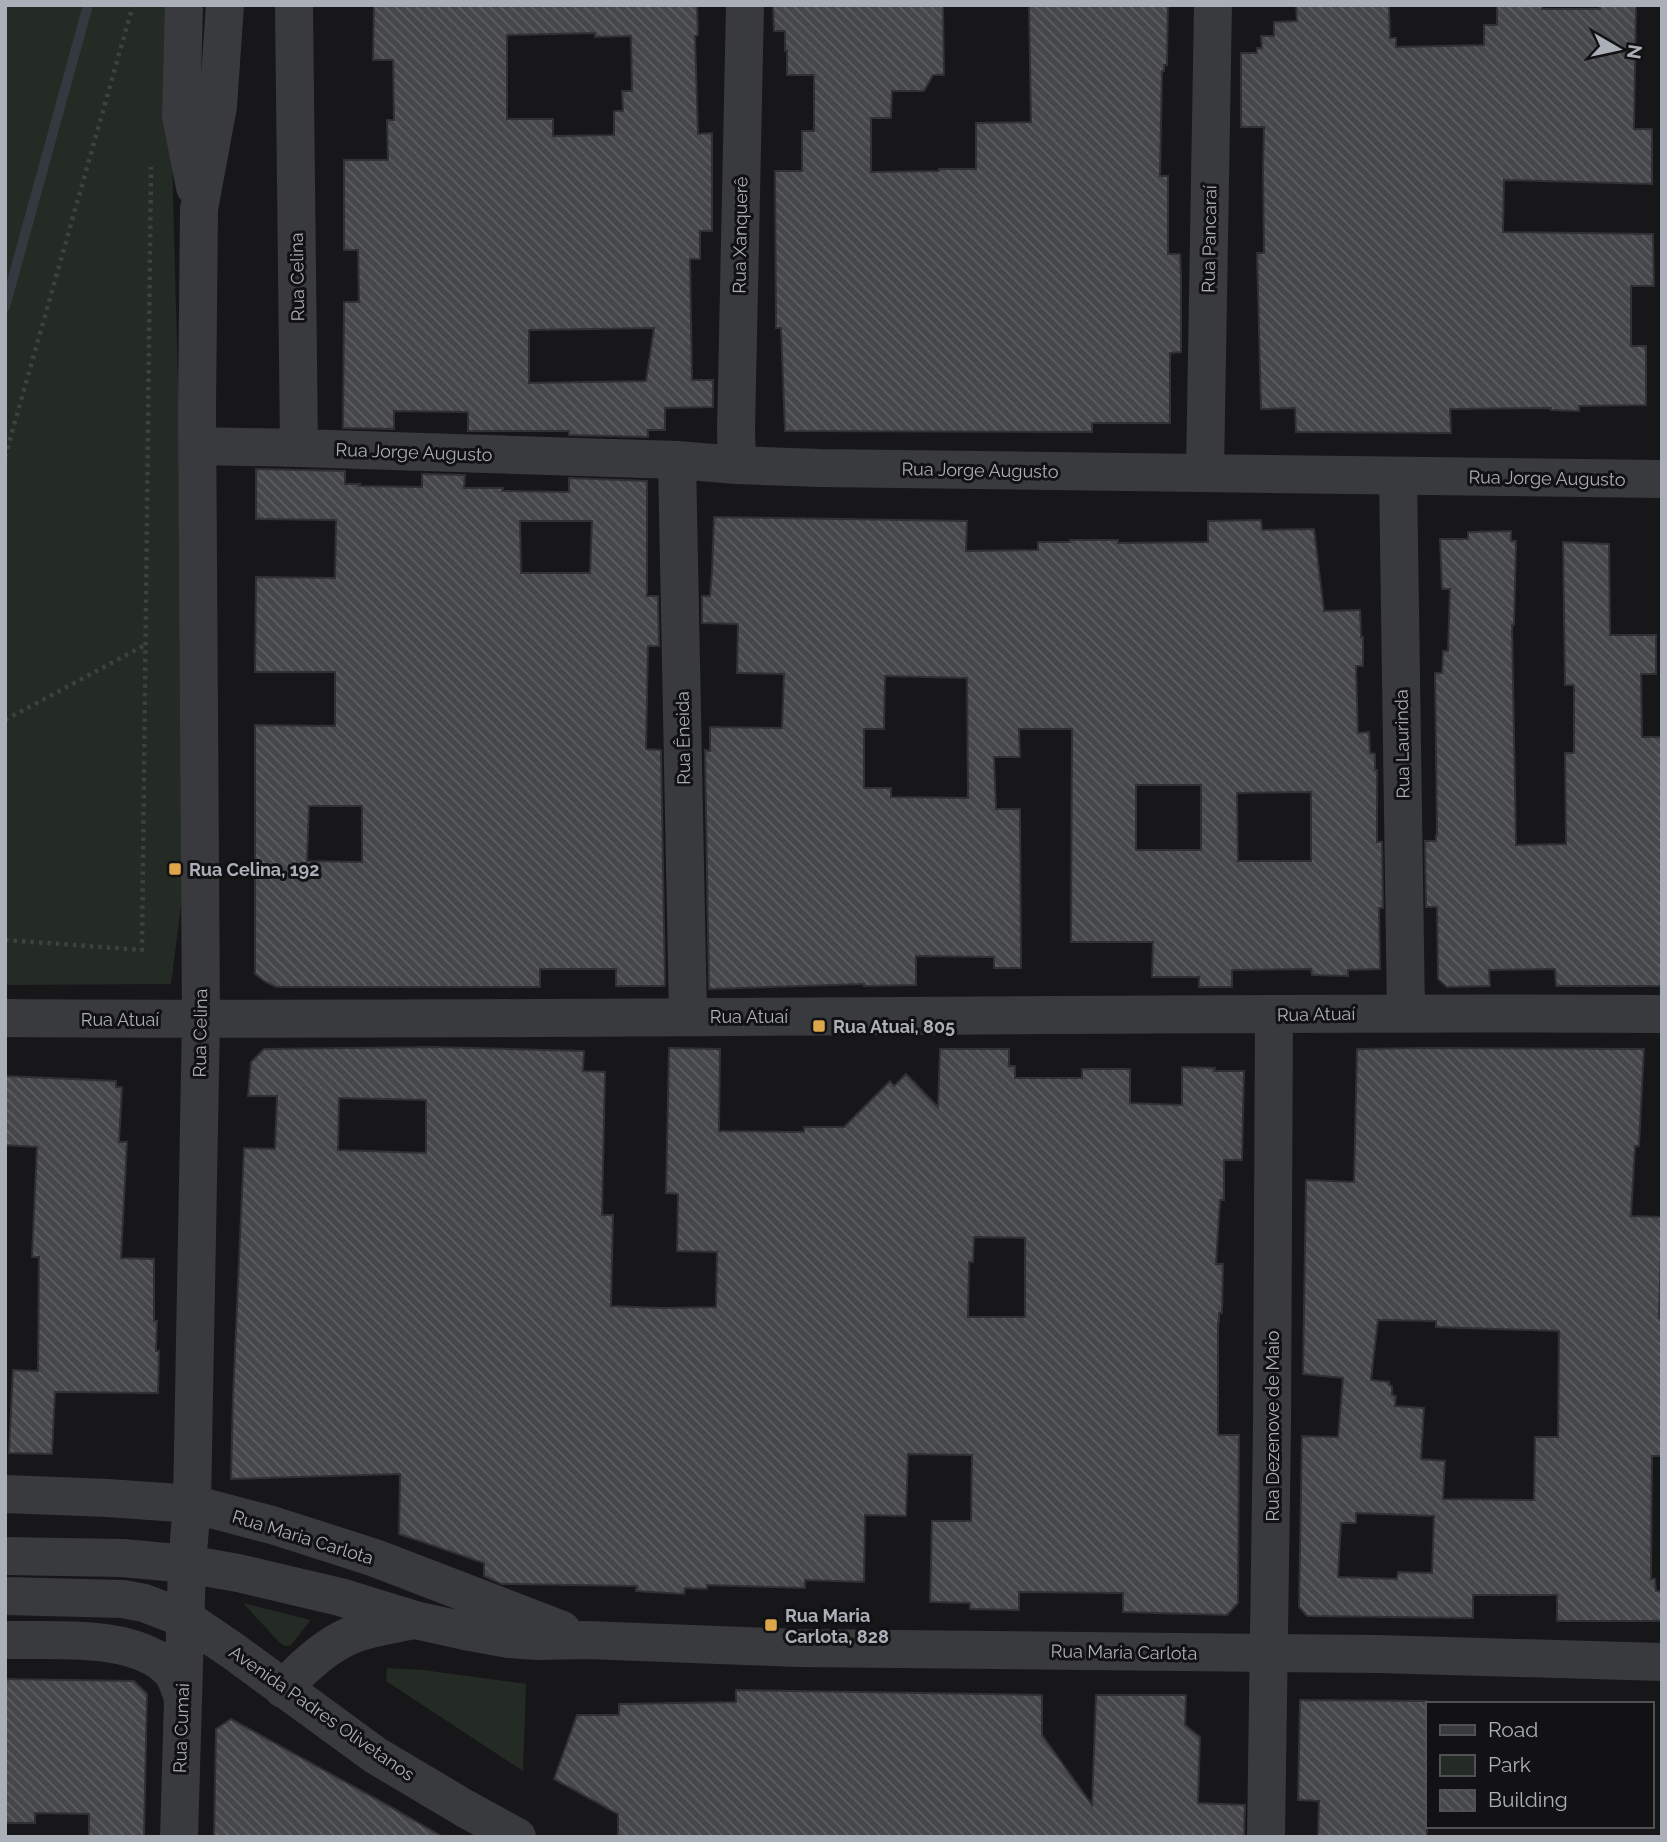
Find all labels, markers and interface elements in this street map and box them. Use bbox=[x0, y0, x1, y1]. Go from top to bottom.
north arrow bbox=[1583, 14, 1653, 84]
text: N bbox=[1623, 43, 1647, 61]
street label: Rua Xanquerê bbox=[728, 176, 752, 294]
street label: Rua Pancaraí bbox=[1198, 185, 1220, 293]
street label: Rua Celina bbox=[286, 232, 308, 322]
street label: Rua Jorge Augusto bbox=[335, 439, 493, 465]
street label: Rua Jorge Augusto bbox=[901, 458, 1059, 482]
street label: Rua Jorge Augusto bbox=[1468, 466, 1626, 490]
street label: Rua Laurinda bbox=[1391, 689, 1413, 799]
street label: Rua Êneida bbox=[671, 691, 694, 785]
place label: Rua Celina, 192 bbox=[189, 859, 319, 880]
marker: Rua Celina, 192 bbox=[167, 861, 183, 877]
street label: Rua Celina bbox=[189, 988, 211, 1078]
street label: Rua Atuaí bbox=[1277, 1003, 1355, 1025]
street label: Rua Atuaí bbox=[710, 1006, 788, 1027]
street label: Rua Atuaí bbox=[81, 1009, 159, 1030]
place label: Rua Atuai, 805 bbox=[833, 1016, 955, 1037]
marker: Rua Atuai, 805 bbox=[811, 1018, 827, 1034]
street label: Rua Dezenove de Maio bbox=[1262, 1330, 1283, 1522]
street label: Rua Maria Carlota bbox=[230, 1506, 376, 1568]
place label: Rua Maria Carlota, 828 bbox=[785, 1605, 889, 1647]
marker: Rua Maria Carlota, 828 bbox=[763, 1617, 779, 1633]
street label: Rua Maria Carlota bbox=[1051, 1640, 1197, 1664]
street label: Avenida Padres Olivetanos bbox=[225, 1641, 419, 1785]
street label: Rua Cumai bbox=[169, 1683, 193, 1773]
legend bbox=[1426, 1702, 1653, 1828]
text: Road bbox=[1488, 1717, 1538, 1742]
text: Park bbox=[1488, 1752, 1531, 1777]
text: Building bbox=[1488, 1787, 1568, 1812]

